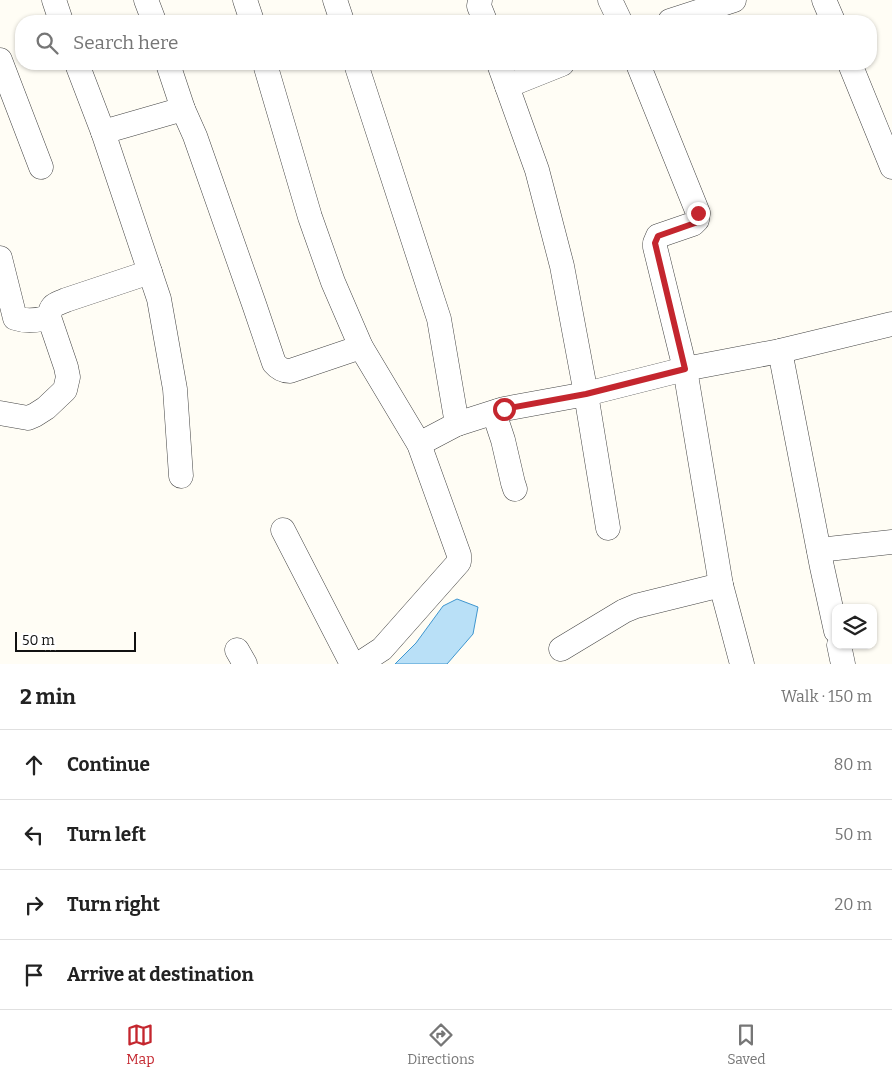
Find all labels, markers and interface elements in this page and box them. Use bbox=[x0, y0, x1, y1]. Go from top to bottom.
search box bbox=[15, 15, 877, 70]
icon: search bbox=[33, 29, 61, 57]
text: Search here bbox=[73, 31, 178, 54]
route end bbox=[687, 202, 710, 225]
route start bbox=[493, 398, 516, 421]
map controls bbox=[832, 604, 877, 649]
button: layers bbox=[832, 604, 877, 649]
scale bar bbox=[15, 629, 136, 652]
text: 50 m bbox=[22, 632, 55, 649]
text: 2 min bbox=[20, 684, 76, 710]
text: Walk · 150 m bbox=[781, 687, 872, 706]
icon: ahead bbox=[20, 751, 48, 779]
text: Continue bbox=[67, 753, 150, 776]
text: 80 m bbox=[834, 755, 872, 774]
icon: left bbox=[20, 821, 48, 849]
text: Turn left bbox=[67, 823, 146, 846]
text: 50 m bbox=[835, 825, 872, 844]
icon: right bbox=[20, 891, 48, 919]
text: Turn right bbox=[67, 893, 160, 916]
text: 20 m bbox=[835, 895, 872, 914]
icon: arrive bbox=[20, 961, 48, 989]
text: Arrive at destination bbox=[67, 963, 254, 986]
tab: Map bbox=[126, 1021, 155, 1068]
tab: Directions bbox=[407, 1021, 475, 1068]
tab: Saved bbox=[727, 1021, 766, 1068]

